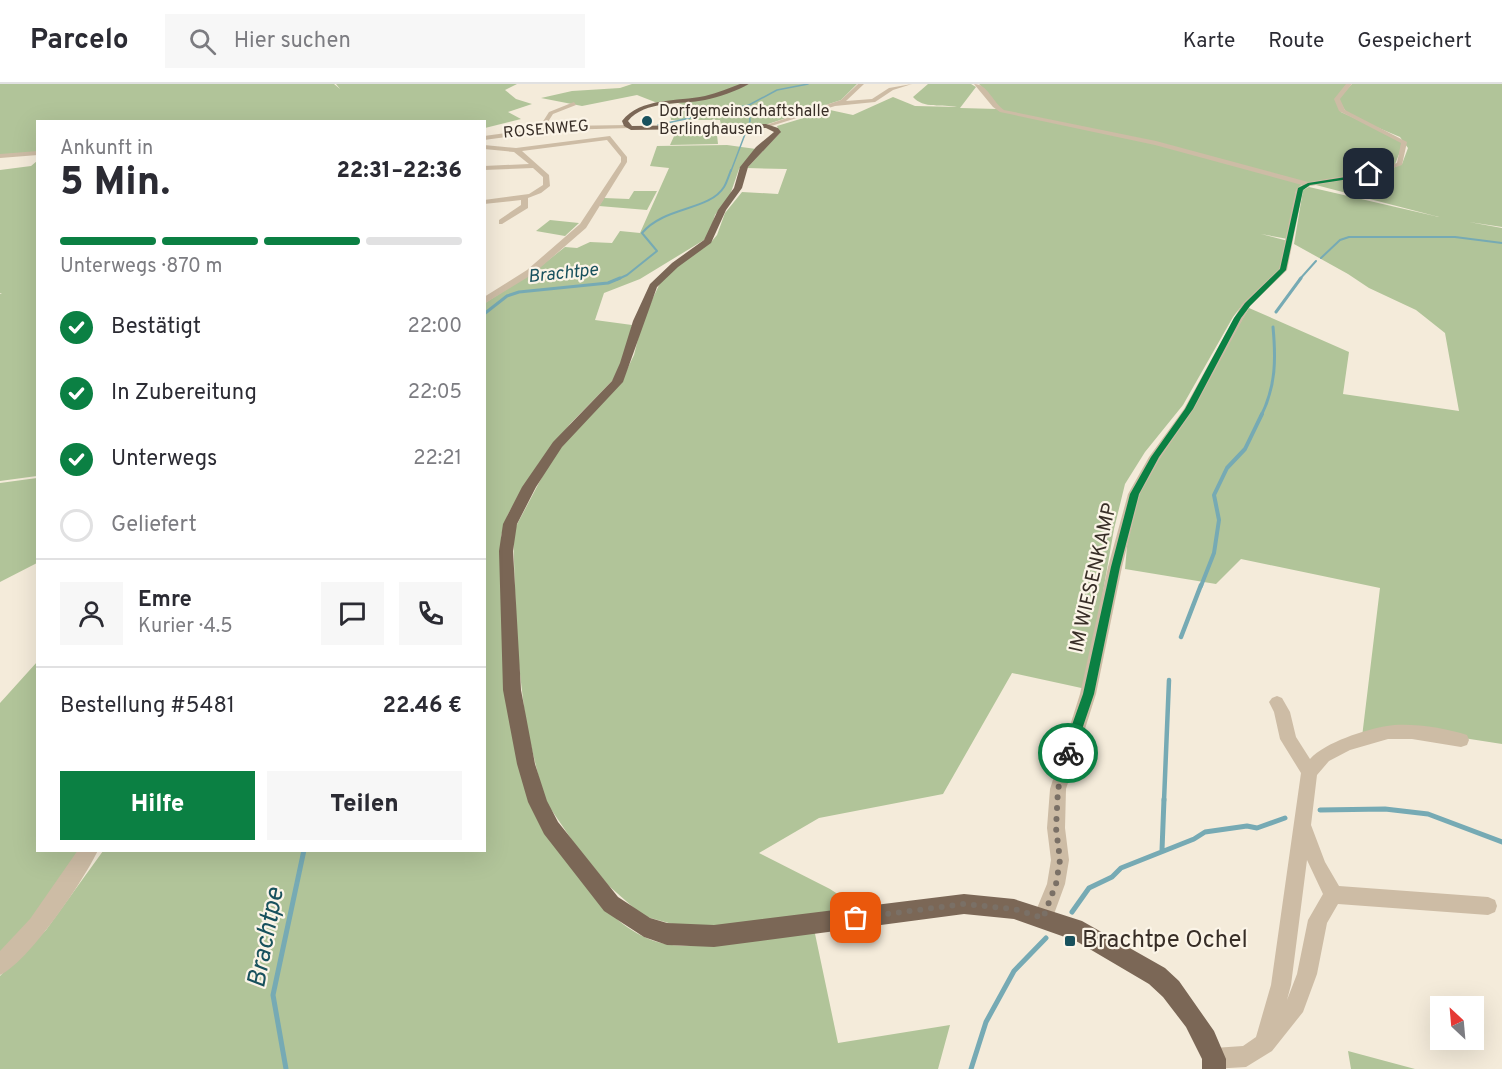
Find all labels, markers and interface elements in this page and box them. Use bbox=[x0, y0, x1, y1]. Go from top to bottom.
search box bbox=[165, 14, 585, 68]
text: Parcelo bbox=[30, 23, 129, 59]
icon: search bbox=[186, 25, 219, 58]
text: Hier suchen bbox=[234, 28, 351, 55]
text: Karte bbox=[1183, 28, 1235, 55]
text: Route bbox=[1268, 28, 1324, 55]
text: Gespeichert bbox=[1357, 28, 1472, 55]
place label: Dorfgemeinschaftshalle Berlinghausen bbox=[659, 102, 829, 140]
marker: Dorfgemeinschaftshalle Berlinghausen bbox=[640, 114, 654, 128]
street label: ROSENWEG bbox=[502, 116, 590, 144]
text: Ankunft in bbox=[60, 136, 153, 162]
pin bbox=[1343, 148, 1394, 199]
icon: home bbox=[1352, 157, 1385, 190]
text: 22:31–22:36 bbox=[336, 158, 462, 185]
text: 5 Min. bbox=[60, 160, 170, 209]
text: Unterwegs · 870 m bbox=[60, 254, 222, 280]
water label: Brachtpe bbox=[527, 259, 600, 289]
icon: check bbox=[60, 311, 93, 344]
text: Bestätigt bbox=[111, 314, 201, 341]
text: 22:00 bbox=[408, 314, 462, 340]
icon: check bbox=[60, 377, 93, 410]
text: In Zubereitung bbox=[111, 380, 257, 407]
text: 22:05 bbox=[408, 380, 462, 406]
icon: check bbox=[60, 443, 93, 476]
text: Unterwegs bbox=[111, 446, 217, 473]
text: 22:21 bbox=[413, 446, 462, 472]
street label: IM WIESENKAMP bbox=[1064, 501, 1124, 655]
text: Geliefert bbox=[111, 512, 197, 539]
button: person bbox=[60, 582, 123, 645]
button: chat bbox=[321, 582, 384, 645]
button: phone bbox=[399, 582, 462, 645]
text: Emre bbox=[138, 587, 192, 614]
text: Kurier · 4.5 bbox=[138, 614, 233, 640]
text: Bestellung #5481 bbox=[60, 693, 235, 720]
text: 22.46 € bbox=[383, 693, 462, 720]
courier bbox=[1038, 723, 1098, 783]
icon: bike bbox=[1052, 737, 1085, 770]
button: Hilfe bbox=[60, 771, 255, 840]
button: Teilen bbox=[267, 771, 462, 840]
water label: Brachtpe bbox=[241, 885, 293, 991]
pin bbox=[830, 892, 881, 943]
icon: bag bbox=[839, 901, 872, 934]
place label: Brachtpe Ochel bbox=[1082, 926, 1248, 956]
marker: Brachtpe Ochel bbox=[1063, 934, 1077, 948]
north arrow bbox=[1430, 996, 1484, 1050]
map controls bbox=[1430, 996, 1484, 1050]

